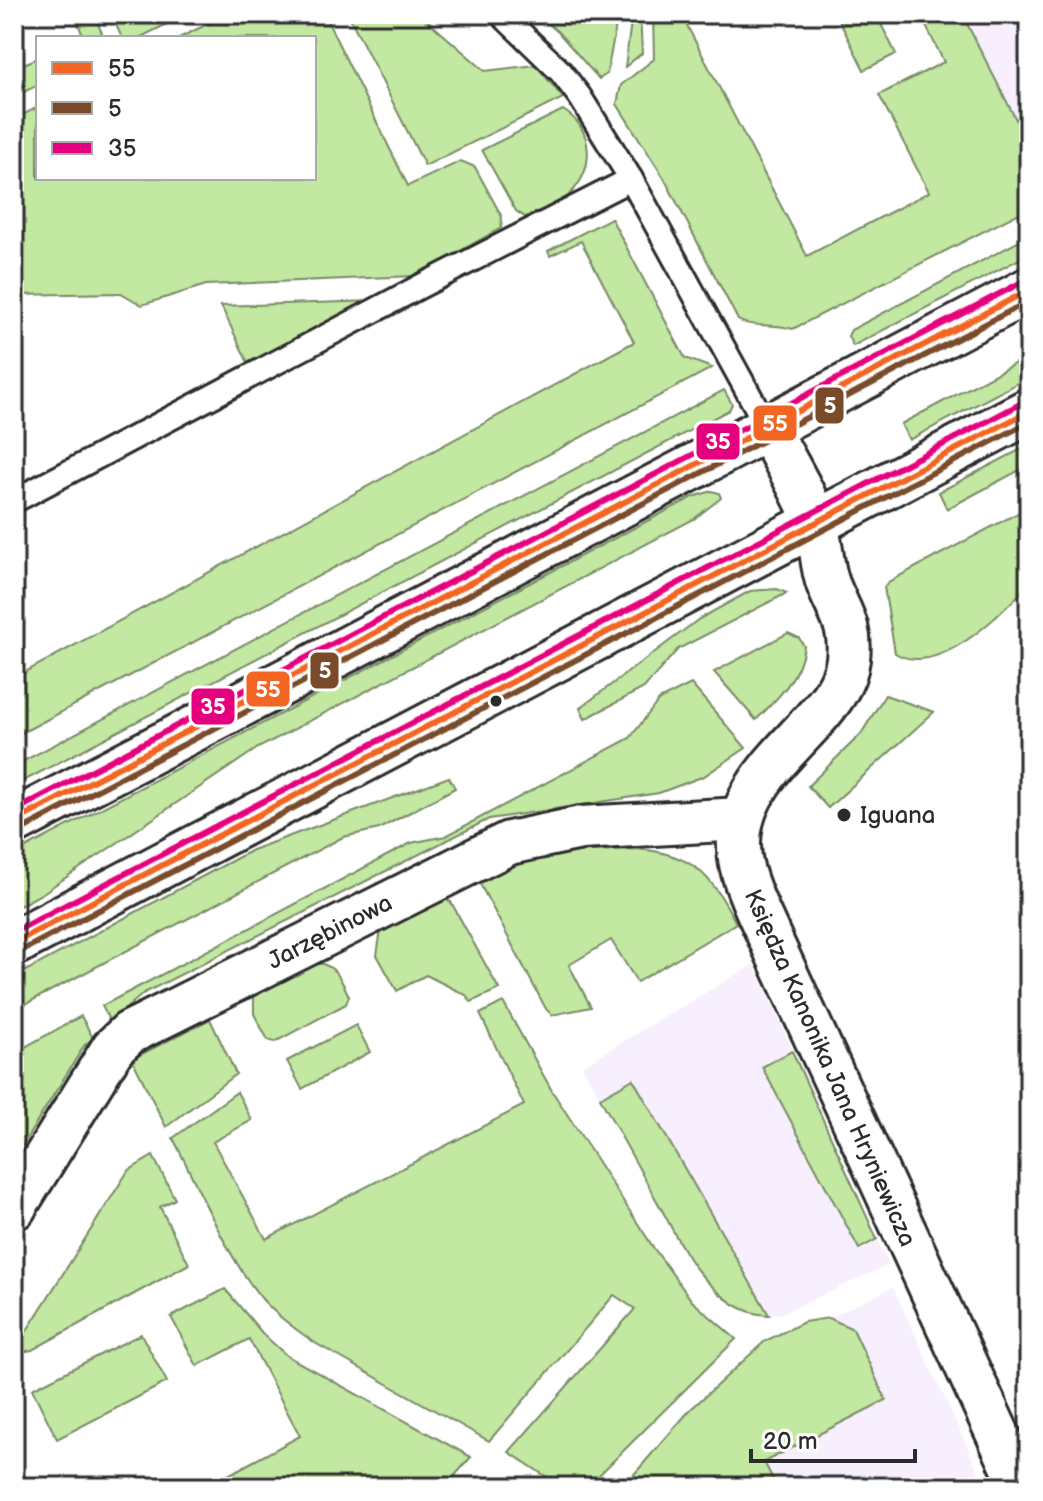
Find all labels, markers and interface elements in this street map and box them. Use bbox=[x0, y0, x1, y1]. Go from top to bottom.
legend bbox=[36, 36, 316, 180]
text: 55 bbox=[108, 54, 136, 83]
text: 5 bbox=[108, 94, 122, 123]
text: 35 bbox=[108, 134, 137, 163]
line badge: 5 bbox=[814, 386, 845, 425]
text: 5 bbox=[824, 393, 837, 420]
line badge: 55 bbox=[752, 404, 798, 442]
text: 55 bbox=[762, 411, 788, 438]
line badge: 35 bbox=[695, 422, 741, 461]
text: 35 bbox=[705, 429, 731, 456]
line badge: 5 bbox=[309, 651, 340, 690]
text: 5 bbox=[319, 658, 332, 685]
line badge: 55 bbox=[245, 670, 291, 708]
text: 55 bbox=[255, 677, 281, 704]
line badge: 35 bbox=[190, 687, 236, 726]
unlabelled marker bbox=[488, 693, 504, 709]
text: 35 bbox=[200, 694, 226, 721]
place label: Iguana bbox=[860, 801, 935, 830]
marker: Iguana bbox=[835, 806, 853, 824]
street label: Księdza Kanonika Jana Hryniewicza bbox=[738, 885, 922, 1251]
street label: Jarzębinowa bbox=[263, 888, 397, 976]
scale bar bbox=[751, 1413, 915, 1463]
text: 20 m bbox=[763, 1427, 818, 1456]

